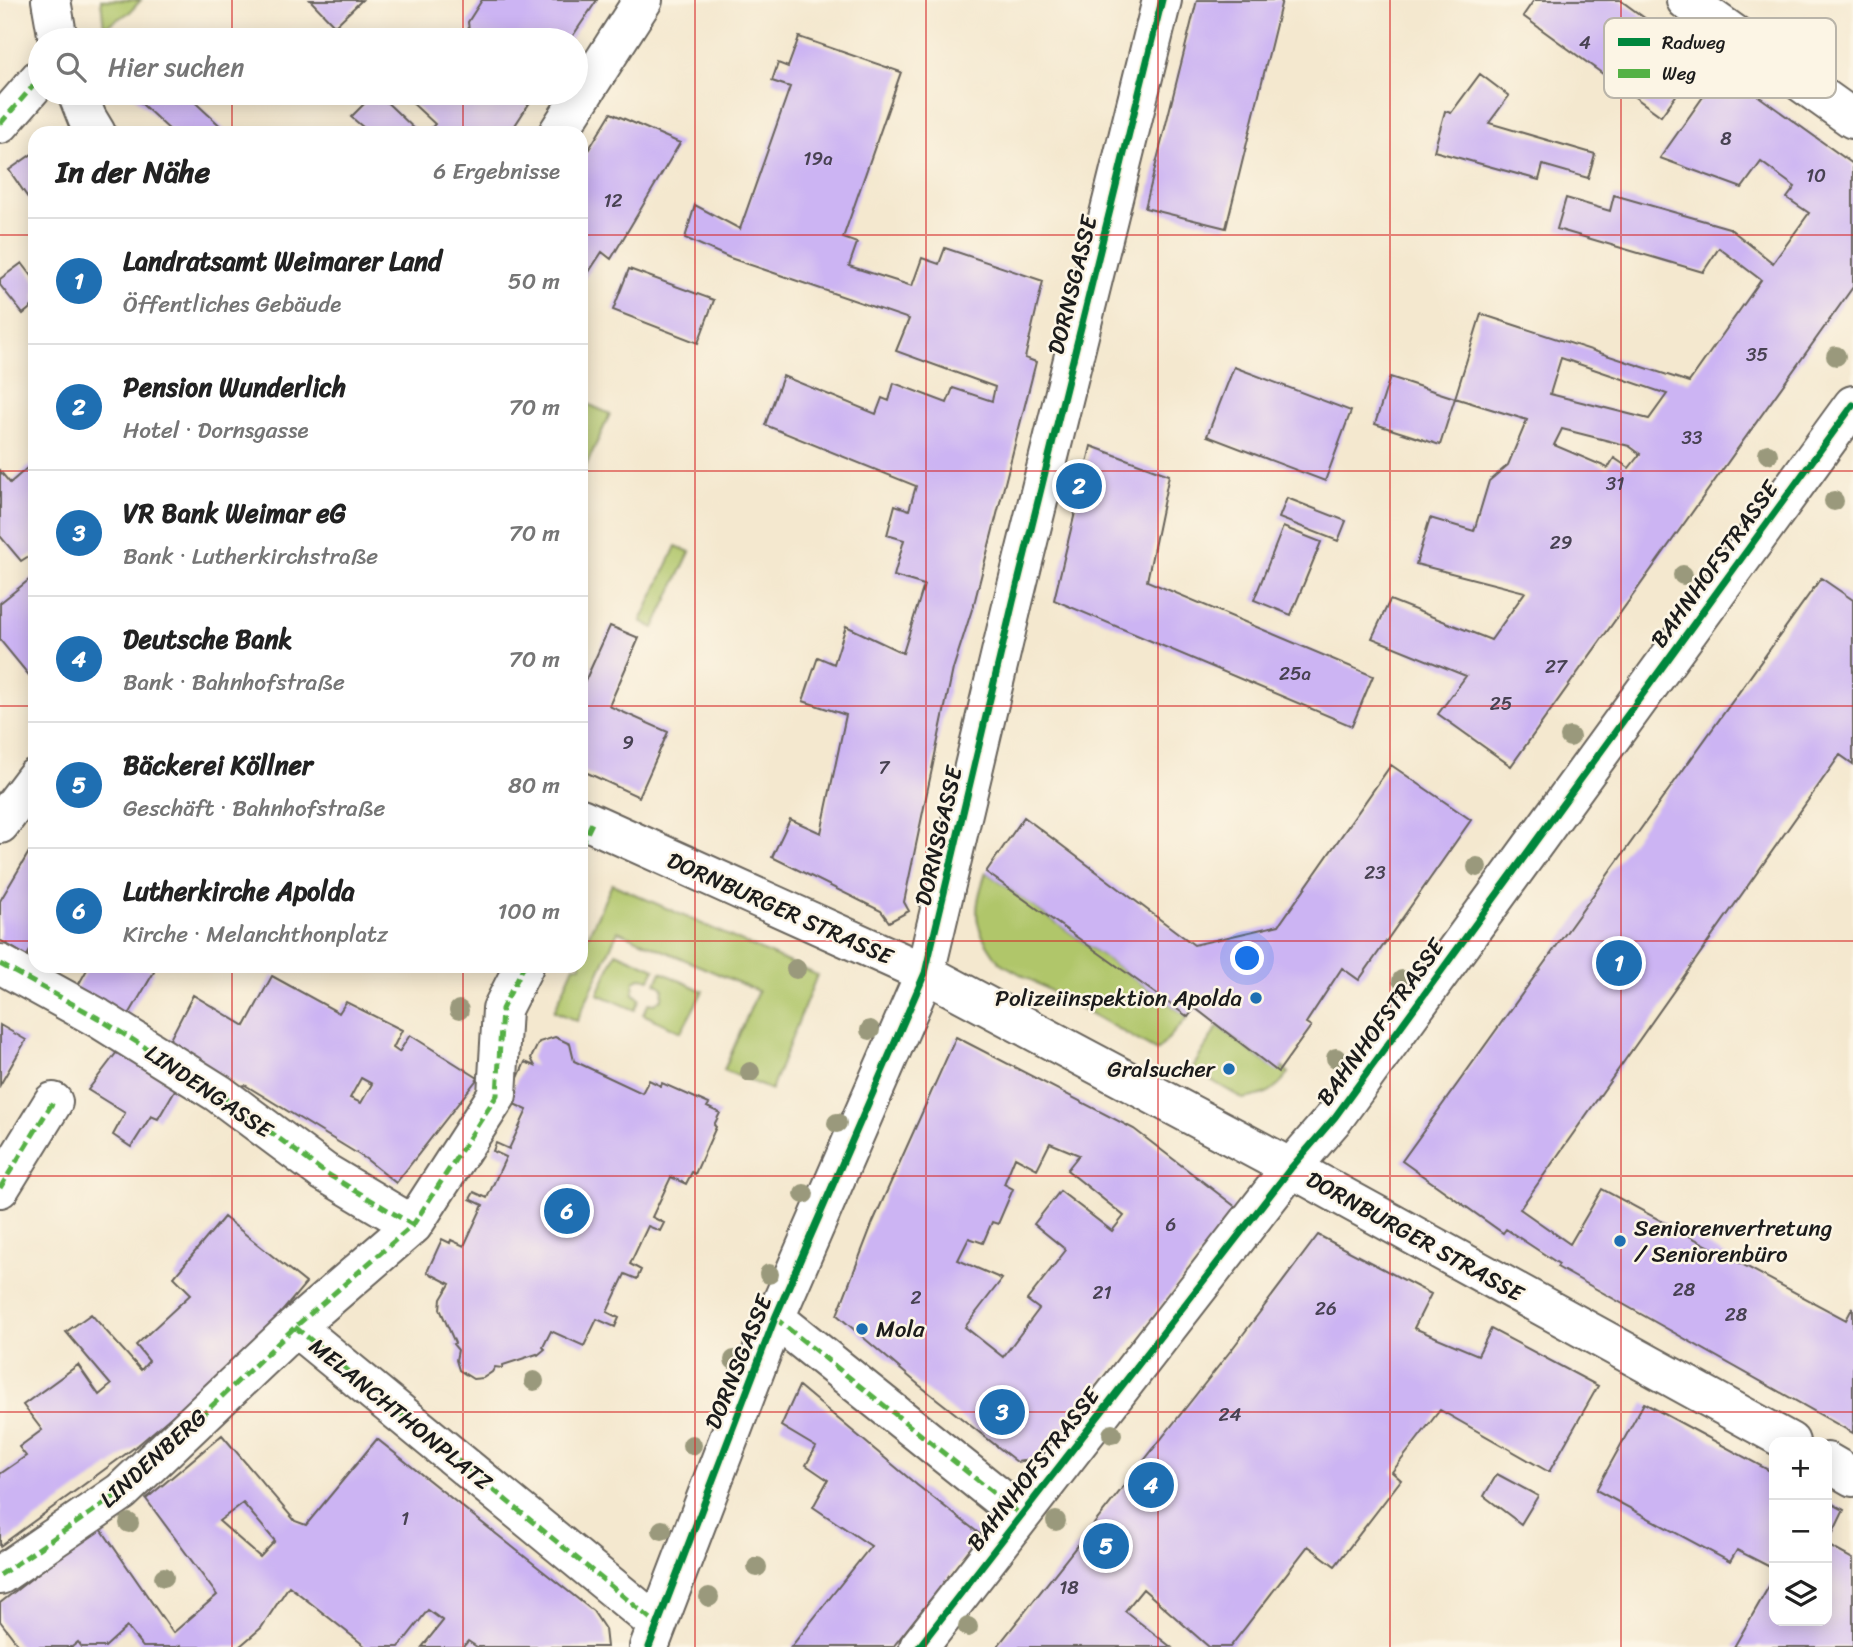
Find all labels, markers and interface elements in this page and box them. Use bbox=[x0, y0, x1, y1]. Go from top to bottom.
legend bbox=[1604, 18, 1836, 98]
house number: 4 bbox=[1579, 26, 1591, 59]
text: Radweg bbox=[1662, 26, 1726, 59]
search box bbox=[28, 28, 588, 105]
text: Hier suchen bbox=[108, 44, 244, 90]
icon: search bbox=[52, 48, 90, 86]
text: Weg bbox=[1662, 57, 1696, 90]
house number: 8 bbox=[1720, 122, 1732, 155]
house number: 19a bbox=[803, 142, 833, 175]
text: In der Nähe bbox=[56, 145, 210, 199]
text: 6 Ergebnisse bbox=[433, 151, 560, 192]
house number: 10 bbox=[1806, 159, 1826, 192]
house number: 12 bbox=[603, 184, 623, 217]
street label: DORNSGASSE bbox=[1035, 210, 1110, 359]
text: Landratsamt Weimarer Land bbox=[123, 238, 442, 284]
text: 1 bbox=[74, 261, 84, 302]
text: 50 m bbox=[508, 261, 560, 302]
text: Öffentliches Gebäude bbox=[123, 284, 341, 325]
house number: 35 bbox=[1746, 338, 1768, 371]
text: Pension Wunderlich bbox=[123, 364, 346, 410]
text: 2 bbox=[72, 387, 86, 428]
text: 70 m bbox=[509, 387, 560, 428]
text: Hotel · Dornsgasse bbox=[123, 410, 308, 451]
house number: 33 bbox=[1682, 421, 1703, 454]
pin: 2 bbox=[1056, 460, 1102, 512]
house number: 31 bbox=[1606, 467, 1624, 500]
street label: BAHNHOFSTRASSE bbox=[1639, 471, 1790, 657]
text: VR Bank Weimar eG bbox=[123, 490, 346, 536]
text: 3 bbox=[73, 513, 85, 554]
text: 70 m bbox=[509, 513, 560, 554]
house number: 29 bbox=[1550, 526, 1572, 559]
text: Bank · Lutherkirchstraße bbox=[123, 536, 378, 577]
text: Deutsche Bank bbox=[123, 616, 292, 662]
text: 4 bbox=[72, 639, 86, 680]
text: 70 m bbox=[509, 639, 560, 680]
house number: 27 bbox=[1545, 650, 1568, 683]
house number: 25a bbox=[1279, 657, 1312, 690]
text: Bank · Bahnhofstraße bbox=[123, 662, 345, 703]
house number: 25 bbox=[1490, 687, 1513, 720]
house number: 9 bbox=[622, 726, 634, 759]
text: Bäckerei Köllner bbox=[123, 742, 313, 788]
house number: 7 bbox=[879, 751, 891, 784]
street label: DORNSGASSE bbox=[903, 761, 975, 910]
text: 5 bbox=[72, 765, 86, 806]
text: 80 m bbox=[508, 765, 560, 806]
text: Geschäft · Bahnhofstraße bbox=[123, 788, 385, 829]
street label: DORNBURGER STRASSE bbox=[660, 840, 901, 977]
house number: 23 bbox=[1364, 856, 1386, 889]
text: Lutherkirche Apolda bbox=[123, 868, 354, 914]
text: 6 bbox=[72, 891, 86, 932]
text: 100 m bbox=[497, 891, 560, 932]
text: Kirche · Melanchthonplatz bbox=[123, 914, 388, 955]
street label: BAHNHOFSTRASSE bbox=[1305, 929, 1456, 1115]
pin: 1 bbox=[1596, 937, 1642, 989]
your location bbox=[1230, 941, 1264, 975]
place label: Polizeiinspektion Apolda bbox=[995, 978, 1242, 1019]
marker: Polizeiinspektion Apolda bbox=[1248, 990, 1264, 1006]
street label: LINDENGASSE bbox=[136, 1033, 282, 1150]
place label: Gralsucher bbox=[1107, 1049, 1217, 1090]
marker: Gralsucher bbox=[1221, 1061, 1237, 1077]
street label: DORNBURGER STRASSE bbox=[1298, 1159, 1532, 1314]
pin: 6 bbox=[544, 1185, 590, 1237]
house number: 6 bbox=[1166, 1208, 1176, 1241]
place label: Seniorenvertretung / Seniorenbüro bbox=[1634, 1208, 1833, 1275]
marker: Seniorenvertretung / Seniorenbüro bbox=[1612, 1233, 1628, 1249]
house number: 28 bbox=[1673, 1273, 1696, 1306]
house number: 21 bbox=[1092, 1276, 1112, 1309]
house number: 2 bbox=[911, 1281, 922, 1314]
street label: DORNSGASSE bbox=[693, 1288, 785, 1436]
house number: 26 bbox=[1315, 1292, 1337, 1325]
house number: 28 bbox=[1725, 1298, 1748, 1331]
place label: Mola bbox=[876, 1309, 925, 1350]
marker: Mola bbox=[854, 1321, 870, 1337]
street label: MELANCHTHONPLATZ bbox=[300, 1327, 502, 1502]
street label: BAHNHOFSTRASSE bbox=[956, 1377, 1112, 1560]
pin: 3 bbox=[979, 1386, 1025, 1438]
street label: LINDENBERG bbox=[90, 1398, 217, 1518]
house number: 24 bbox=[1219, 1398, 1242, 1431]
map controls bbox=[1769, 1437, 1832, 1626]
button: + bbox=[1769, 1437, 1832, 1500]
pin: 4 bbox=[1128, 1459, 1174, 1511]
button: − bbox=[1769, 1500, 1832, 1563]
house number: 1 bbox=[401, 1502, 409, 1535]
pin: 5 bbox=[1083, 1520, 1129, 1572]
button: layers bbox=[1769, 1563, 1832, 1626]
house number: 18 bbox=[1059, 1571, 1079, 1604]

